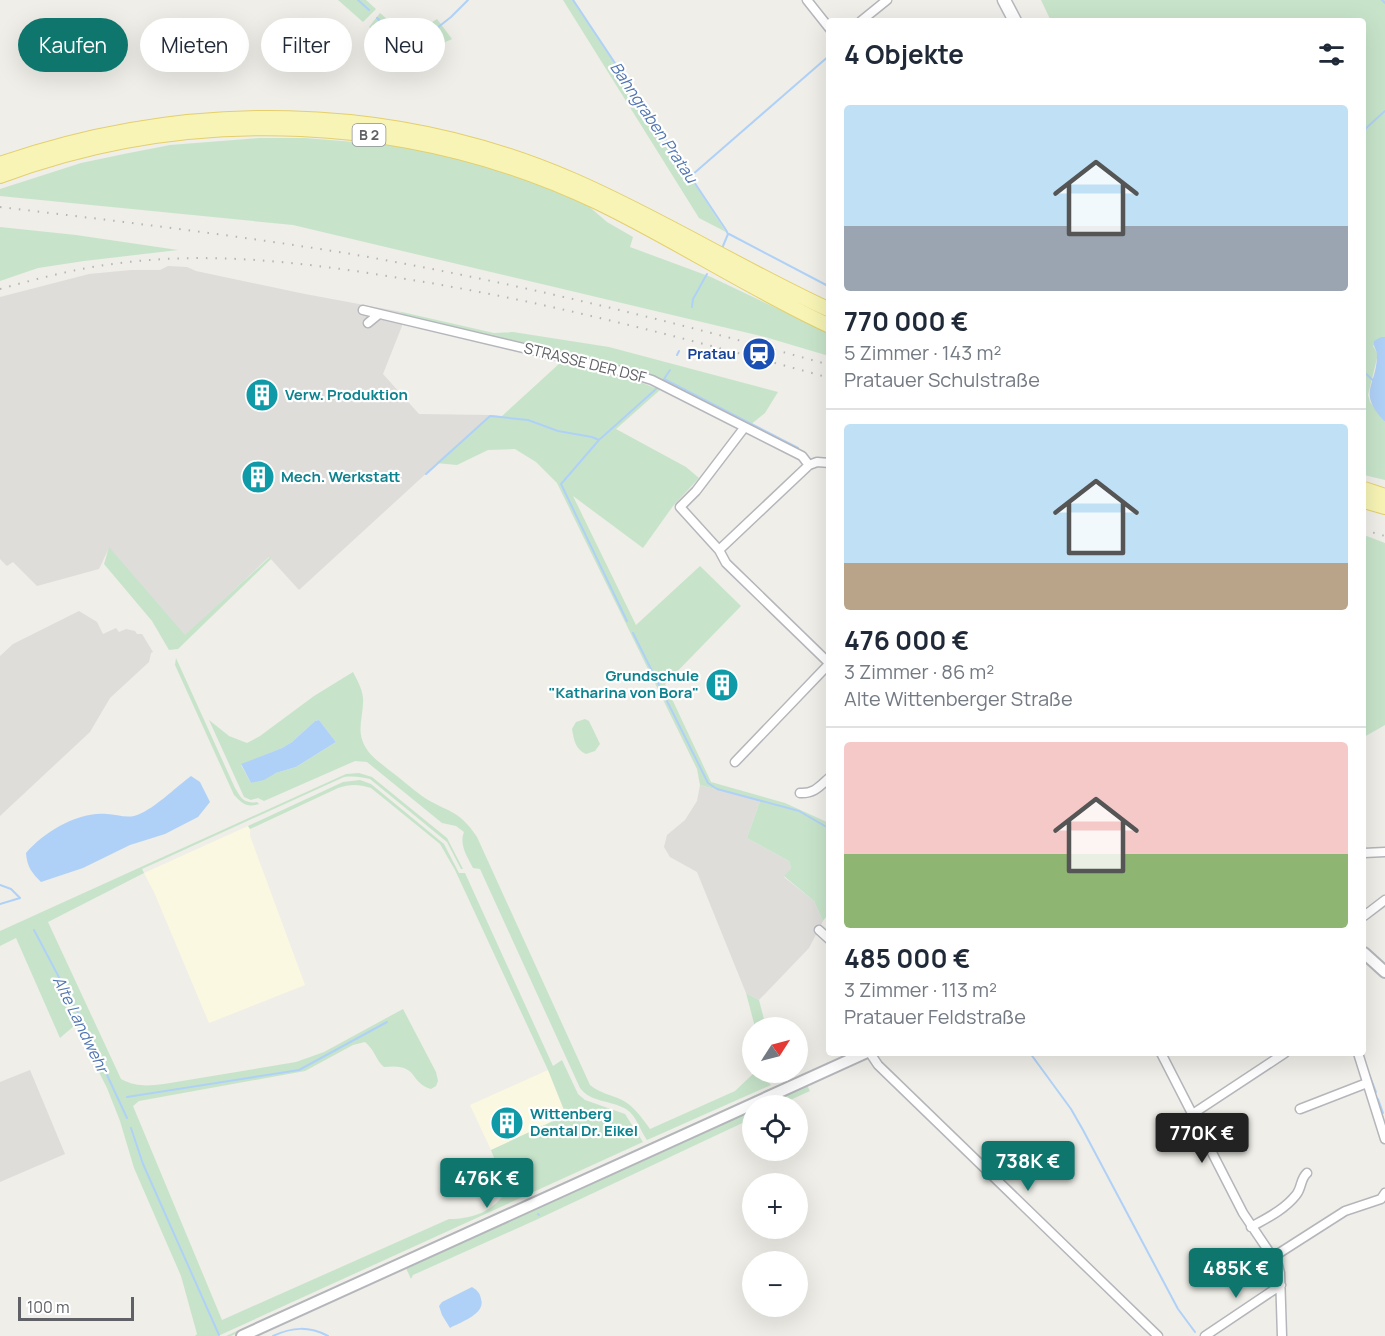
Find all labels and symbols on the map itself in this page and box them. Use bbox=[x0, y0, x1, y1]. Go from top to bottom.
water label: Bahngraben Pratau bbox=[605, 57, 704, 188]
road number: B 2 bbox=[352, 124, 386, 146]
station icon: Pratau bbox=[741, 336, 777, 372]
street label: STRASSE DER DSF bbox=[522, 337, 649, 388]
place label: Pratau bbox=[687, 343, 736, 364]
building icon: Verw. Produktion bbox=[244, 377, 280, 413]
place label: Verw. Produktion bbox=[285, 384, 408, 405]
building icon: Mech. Werkstatt bbox=[240, 459, 276, 495]
place label: Mech. Werkstatt bbox=[281, 466, 400, 487]
place label: Grundschule "Katharina von Bora" bbox=[548, 665, 699, 703]
building icon: Grundschule "Katharina von Bora" bbox=[704, 667, 740, 703]
water label: Alte Landwehr bbox=[48, 972, 115, 1078]
north arrow bbox=[742, 1017, 808, 1083]
place label: Wittenberg Dental Dr. Eikel bbox=[530, 1103, 638, 1141]
building icon: Wittenberg Dental Dr. Eikel bbox=[489, 1105, 525, 1141]
pin: 770K € bbox=[1153, 1113, 1251, 1164]
pin: 738K € bbox=[979, 1141, 1077, 1192]
pin: 476K € bbox=[438, 1158, 536, 1209]
pin: 485K € bbox=[1187, 1248, 1285, 1299]
scale bar bbox=[18, 1294, 134, 1322]

